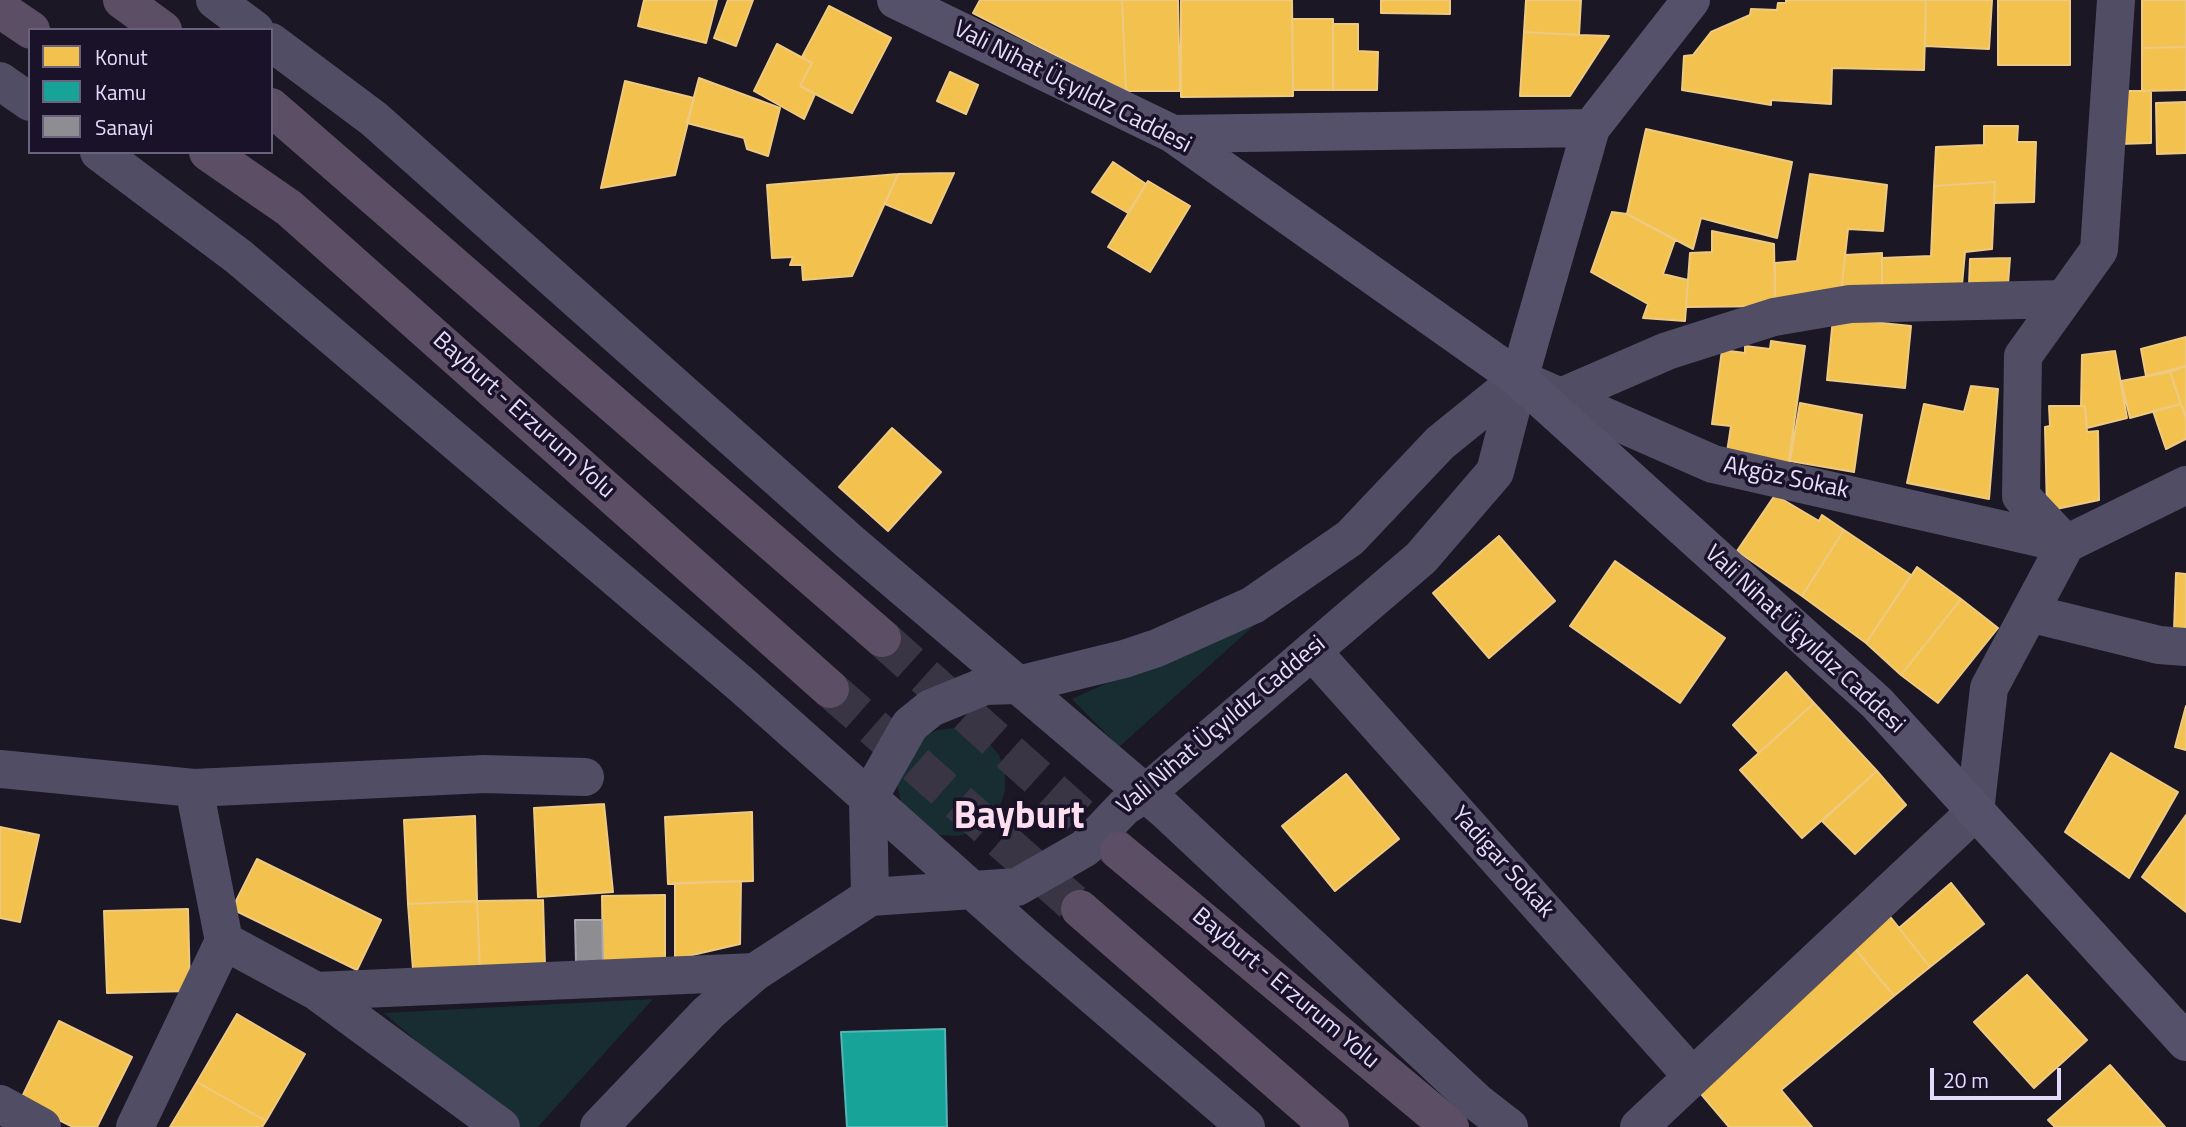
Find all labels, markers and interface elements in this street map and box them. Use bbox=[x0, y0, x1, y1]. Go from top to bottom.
street label: Vali Nihat Üçyıldız Caddesi bbox=[948, 15, 1196, 161]
legend bbox=[28, 28, 273, 154]
text: Konut bbox=[95, 41, 148, 73]
text: Kamu bbox=[95, 76, 146, 108]
text: Sanayi bbox=[95, 111, 153, 143]
street label: Bayburt - Erzurum Yolu bbox=[426, 327, 620, 505]
street label: Akgöz Sokak bbox=[1721, 452, 1851, 506]
street label: Vali Nihat Üçyıldız Caddesi bbox=[1698, 540, 1910, 740]
street label: Vali Nihat Üçyıldız Caddesi bbox=[1112, 630, 1332, 822]
district label: Bayburt bbox=[954, 796, 1084, 842]
street label: Yadigar Sokak bbox=[1444, 801, 1560, 925]
street label: Bayburt - Erzurum Yolu bbox=[1186, 902, 1384, 1076]
scale bar bbox=[1934, 1054, 2065, 1098]
text: 20 m bbox=[1943, 1064, 1989, 1096]

